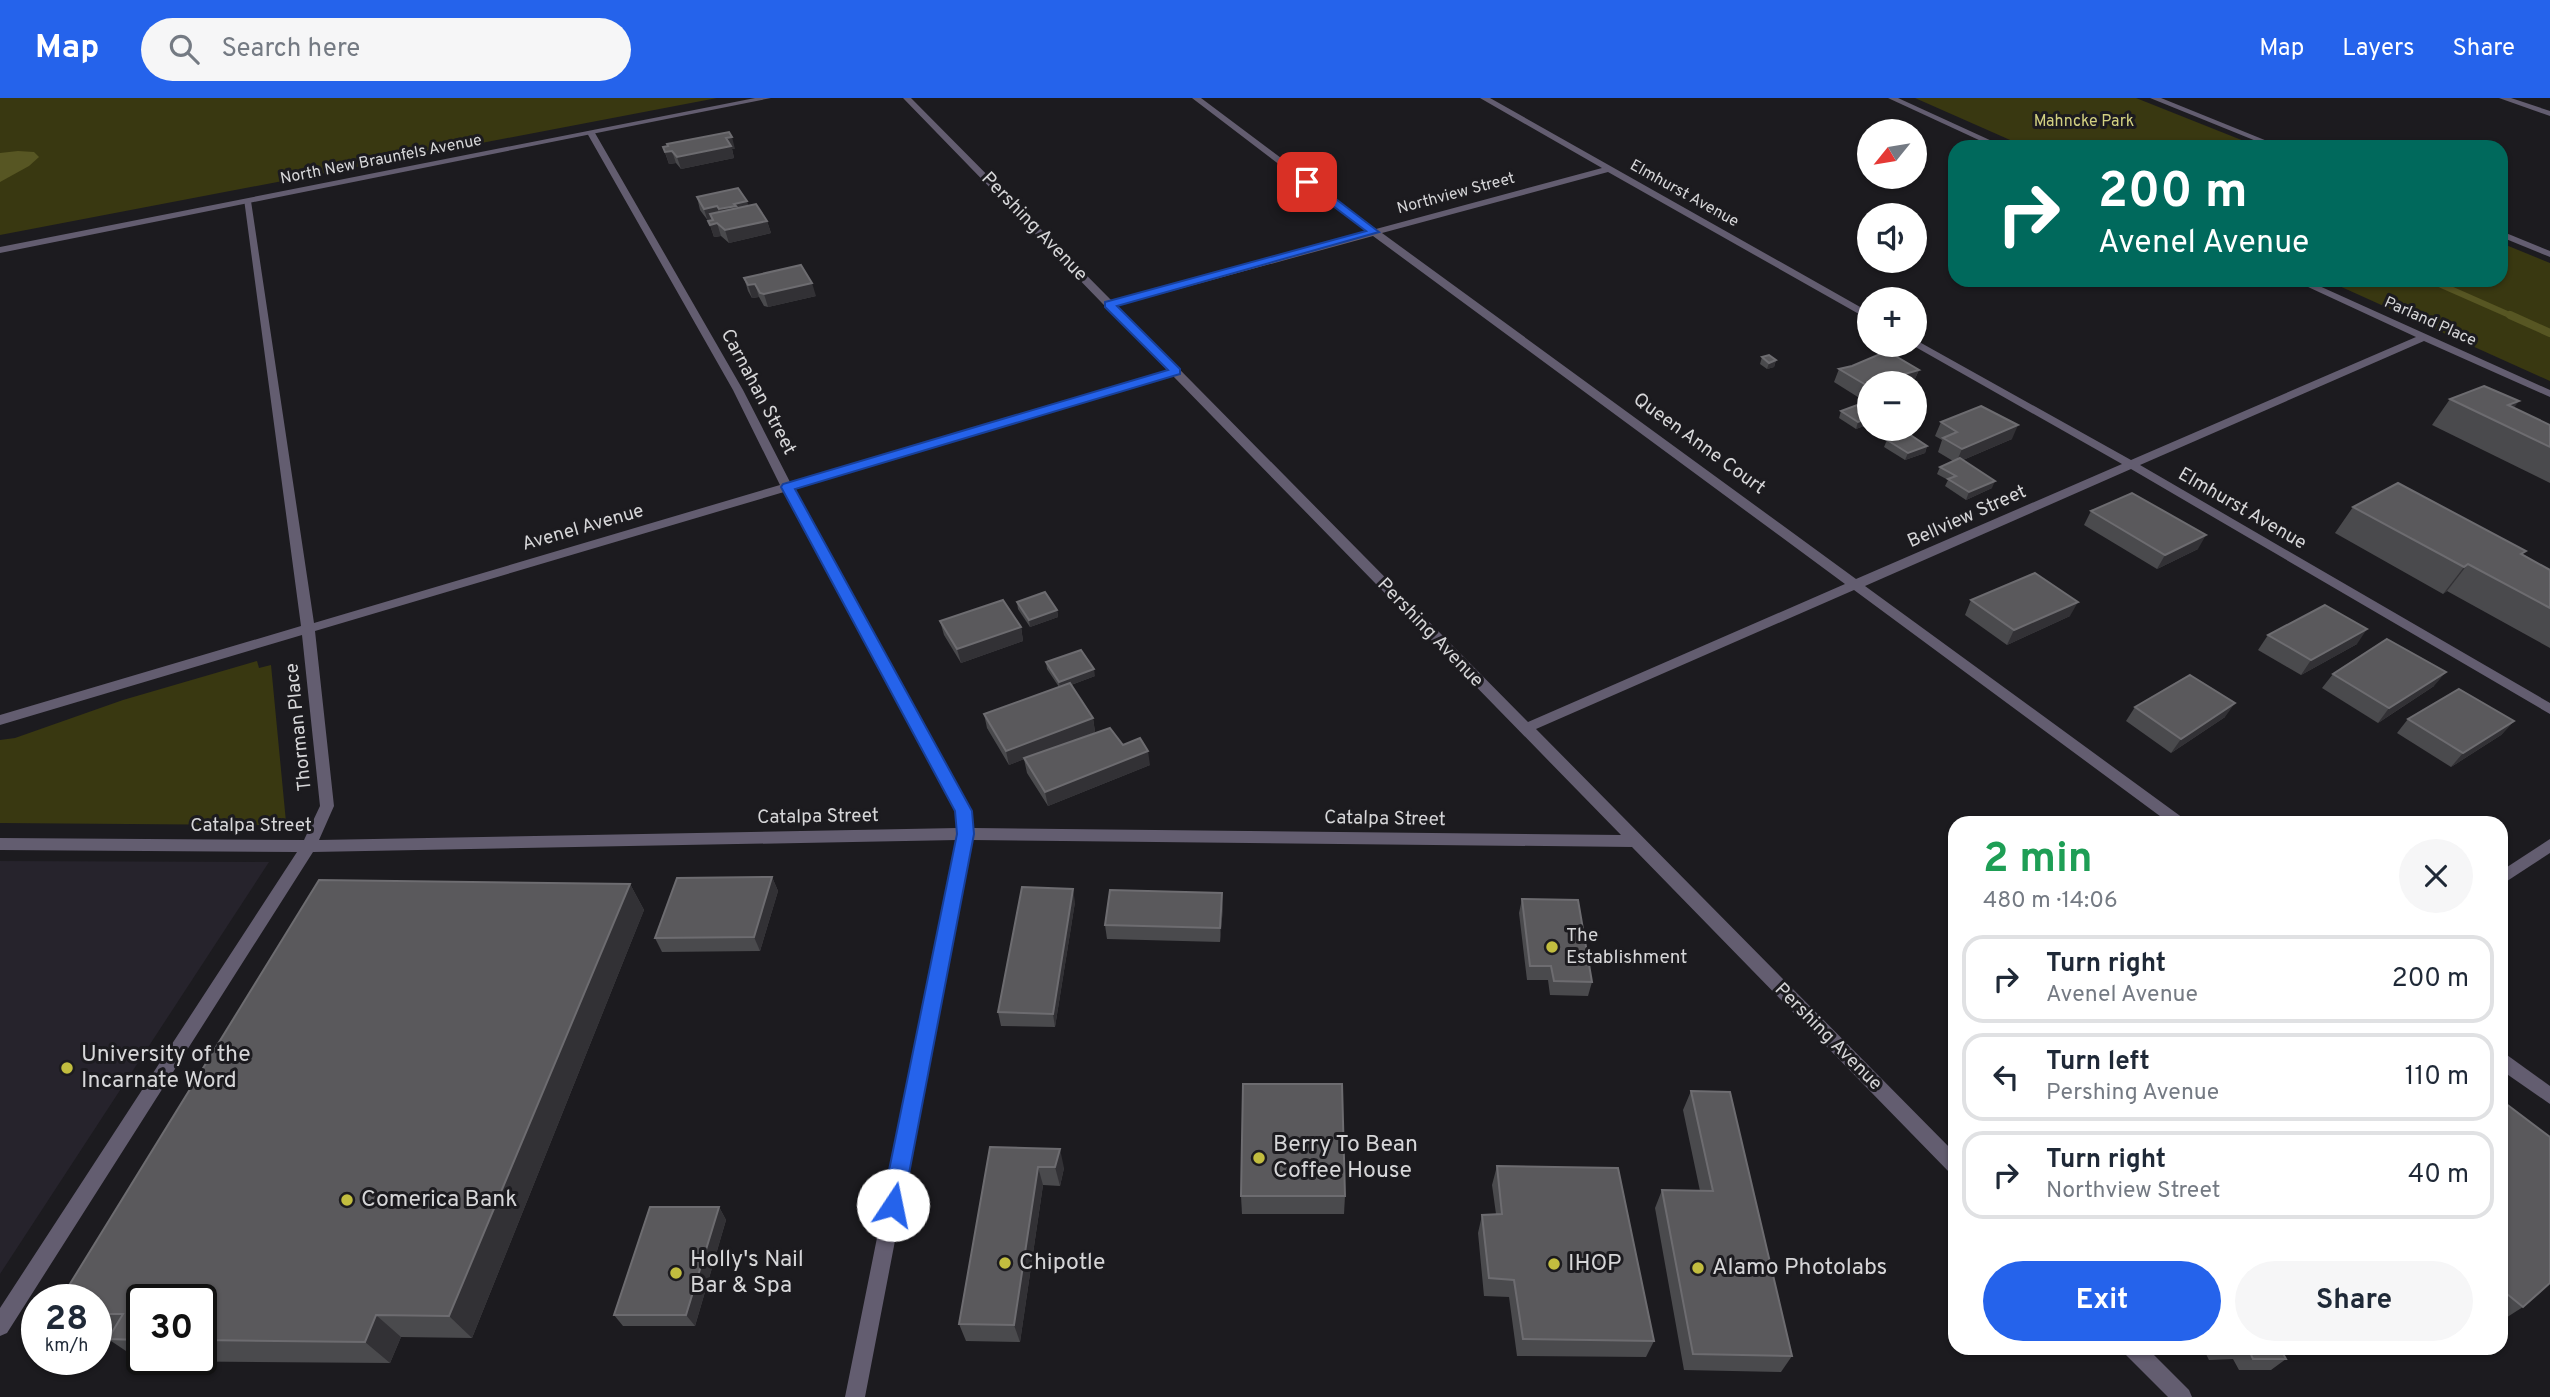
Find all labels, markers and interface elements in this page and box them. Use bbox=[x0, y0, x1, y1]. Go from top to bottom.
search box bbox=[141, 18, 631, 81]
text: Map bbox=[35, 28, 99, 70]
icon: search bbox=[165, 30, 203, 68]
text: Search here bbox=[221, 33, 360, 66]
text: Map bbox=[2259, 34, 2304, 64]
text: Layers bbox=[2342, 34, 2414, 64]
text: Share bbox=[2452, 34, 2515, 64]
park label: Mahncke Park bbox=[2034, 112, 2134, 132]
north arrow bbox=[1857, 119, 1927, 189]
map controls bbox=[1857, 119, 1927, 441]
street label: North New Braunfels Avenue bbox=[278, 131, 484, 189]
pin bbox=[1277, 152, 1337, 212]
street label: Elmhurst Avenue bbox=[1626, 156, 1742, 232]
icon: arrive bbox=[1288, 163, 1326, 201]
text: 200 m bbox=[2098, 163, 2248, 225]
street label: Pershing Avenue bbox=[976, 167, 1092, 287]
icon: right bbox=[1983, 168, 2074, 259]
street label: Northview Street bbox=[1395, 169, 1517, 219]
button: sound bbox=[1857, 203, 1927, 273]
text: Avenel Avenue bbox=[2098, 224, 2309, 264]
button: + bbox=[1857, 287, 1927, 357]
street label: Parland Place bbox=[2381, 293, 2479, 351]
street label: Carnahan Street bbox=[715, 325, 801, 459]
button: − bbox=[1857, 371, 1927, 441]
street label: Queen Anne Court bbox=[1628, 388, 1770, 500]
street label: Elmhurst Avenue bbox=[2174, 463, 2310, 555]
street label: Bellview Street bbox=[1904, 480, 2030, 554]
street label: Avenel Avenue bbox=[519, 499, 647, 557]
street label: Pershing Avenue bbox=[1372, 573, 1488, 693]
street label: Thorman Place bbox=[280, 662, 318, 792]
street label: Catalpa Street bbox=[757, 804, 879, 830]
street label: Catalpa Street bbox=[1324, 806, 1446, 832]
street label: Catalpa Street bbox=[190, 814, 312, 838]
text: 2 min bbox=[1983, 834, 2093, 887]
button: close bbox=[2399, 839, 2473, 913]
text: 480 m · 14:06 bbox=[1983, 887, 2118, 916]
place label: The Establishment bbox=[1566, 924, 1687, 970]
marker: The Establishment bbox=[1544, 939, 1560, 955]
text: Turn right bbox=[2046, 948, 2166, 981]
icon: right bbox=[1987, 960, 2025, 998]
text: 200 m bbox=[2392, 963, 2469, 996]
street label: Pershing Avenue bbox=[1769, 978, 1887, 1096]
text: Avenel Avenue bbox=[2046, 981, 2198, 1010]
place label: University of the Incarnate Word bbox=[81, 1041, 251, 1096]
text: Turn left bbox=[2046, 1046, 2150, 1079]
icon: left bbox=[1987, 1058, 2025, 1096]
marker: University of the Incarnate Word bbox=[59, 1060, 75, 1076]
text: 110 m bbox=[2405, 1061, 2469, 1094]
text: Pershing Avenue bbox=[2046, 1079, 2219, 1108]
place label: Berry To Bean Coffee House bbox=[1273, 1131, 1418, 1186]
text: Turn right bbox=[2046, 1144, 2166, 1177]
marker: Berry To Bean Coffee House bbox=[1251, 1150, 1267, 1166]
icon: right bbox=[1987, 1156, 2025, 1194]
text: 40 m bbox=[2408, 1159, 2469, 1192]
position arrow bbox=[856, 1168, 930, 1242]
text: Northview Street bbox=[2046, 1177, 2220, 1206]
place label: Comerica Bank bbox=[361, 1186, 517, 1215]
marker: Comerica Bank bbox=[339, 1192, 355, 1208]
place label: Holly's Nail Bar & Spa bbox=[690, 1246, 804, 1301]
place label: Chipotle bbox=[1019, 1249, 1105, 1278]
place label: IHOP bbox=[1568, 1250, 1622, 1279]
place label: Alamo Photolabs bbox=[1712, 1254, 1887, 1283]
marker: Chipotle bbox=[997, 1255, 1013, 1271]
marker: IHOP bbox=[1546, 1256, 1562, 1272]
marker: Alamo Photolabs bbox=[1690, 1260, 1706, 1276]
button: Exit bbox=[1983, 1261, 2221, 1341]
button: Share bbox=[2235, 1261, 2473, 1341]
marker: Holly's Nail Bar & Spa bbox=[668, 1265, 684, 1281]
speed limit sign: 30 bbox=[126, 1284, 217, 1375]
text: 28 bbox=[45, 1298, 88, 1342]
text: km/h bbox=[45, 1335, 88, 1358]

